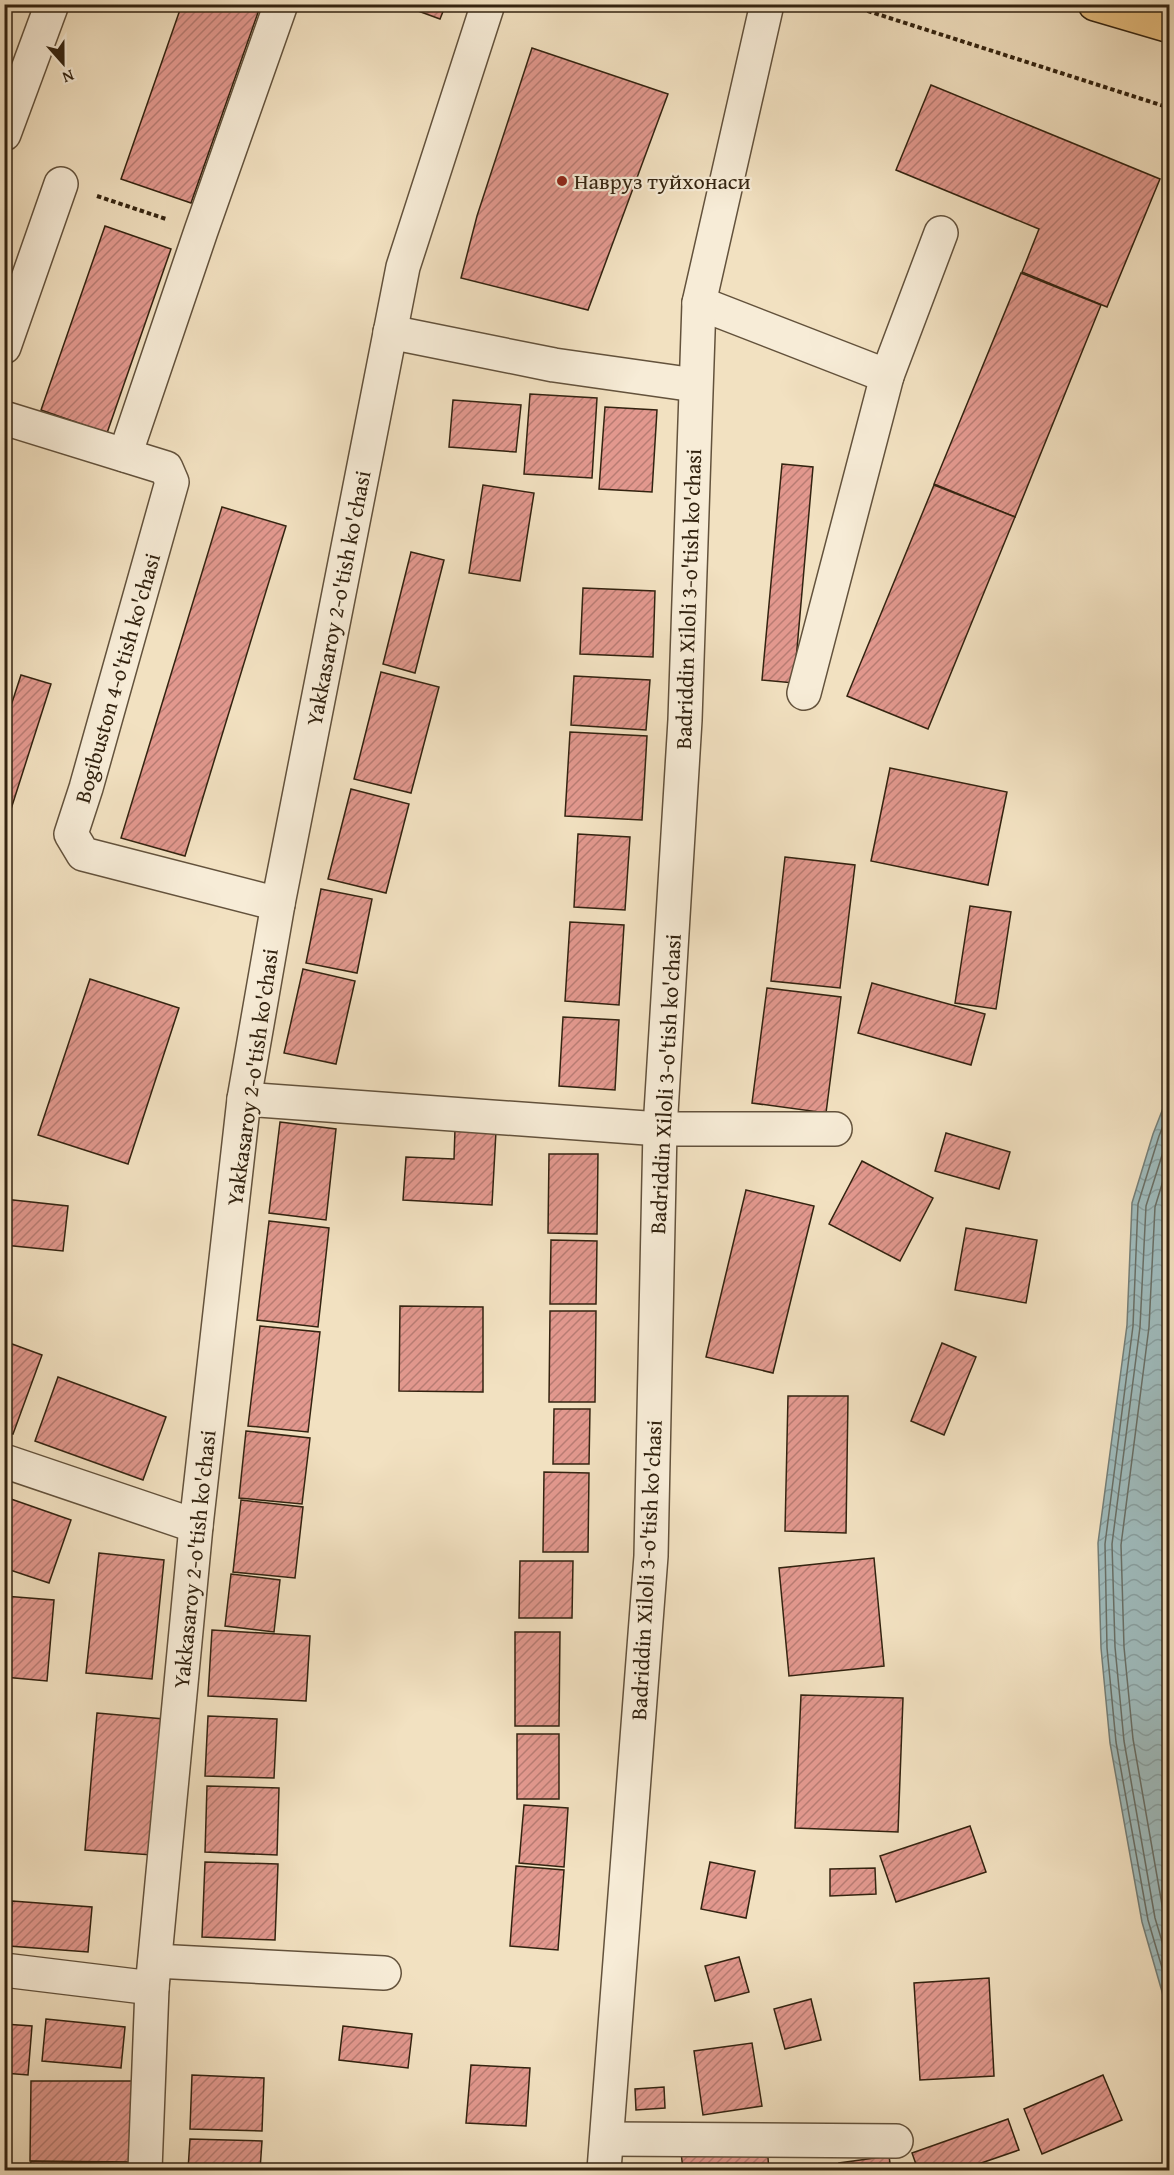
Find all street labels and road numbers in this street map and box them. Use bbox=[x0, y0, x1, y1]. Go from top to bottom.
street label: Badriddin Xiloli 3-o'tish ko'chasi bbox=[667, 448, 709, 750]
street label: Yakkasaroy 2-o'tish ko'chasi bbox=[298, 468, 378, 728]
street label: Bogibuston 4-o'tish ko'chasi bbox=[66, 549, 168, 807]
street label: Badriddin Xiloli 3-o'tish ko'chasi bbox=[641, 933, 689, 1235]
street label: Yakkasaroy 2-o'tish ko'chasi bbox=[218, 946, 286, 1208]
street label: Badriddin Xiloli 3-o'tish ko'chasi bbox=[622, 1419, 670, 1721]
street label: Yakkasaroy 2-o'tish ko'chasi bbox=[165, 1428, 223, 1690]

